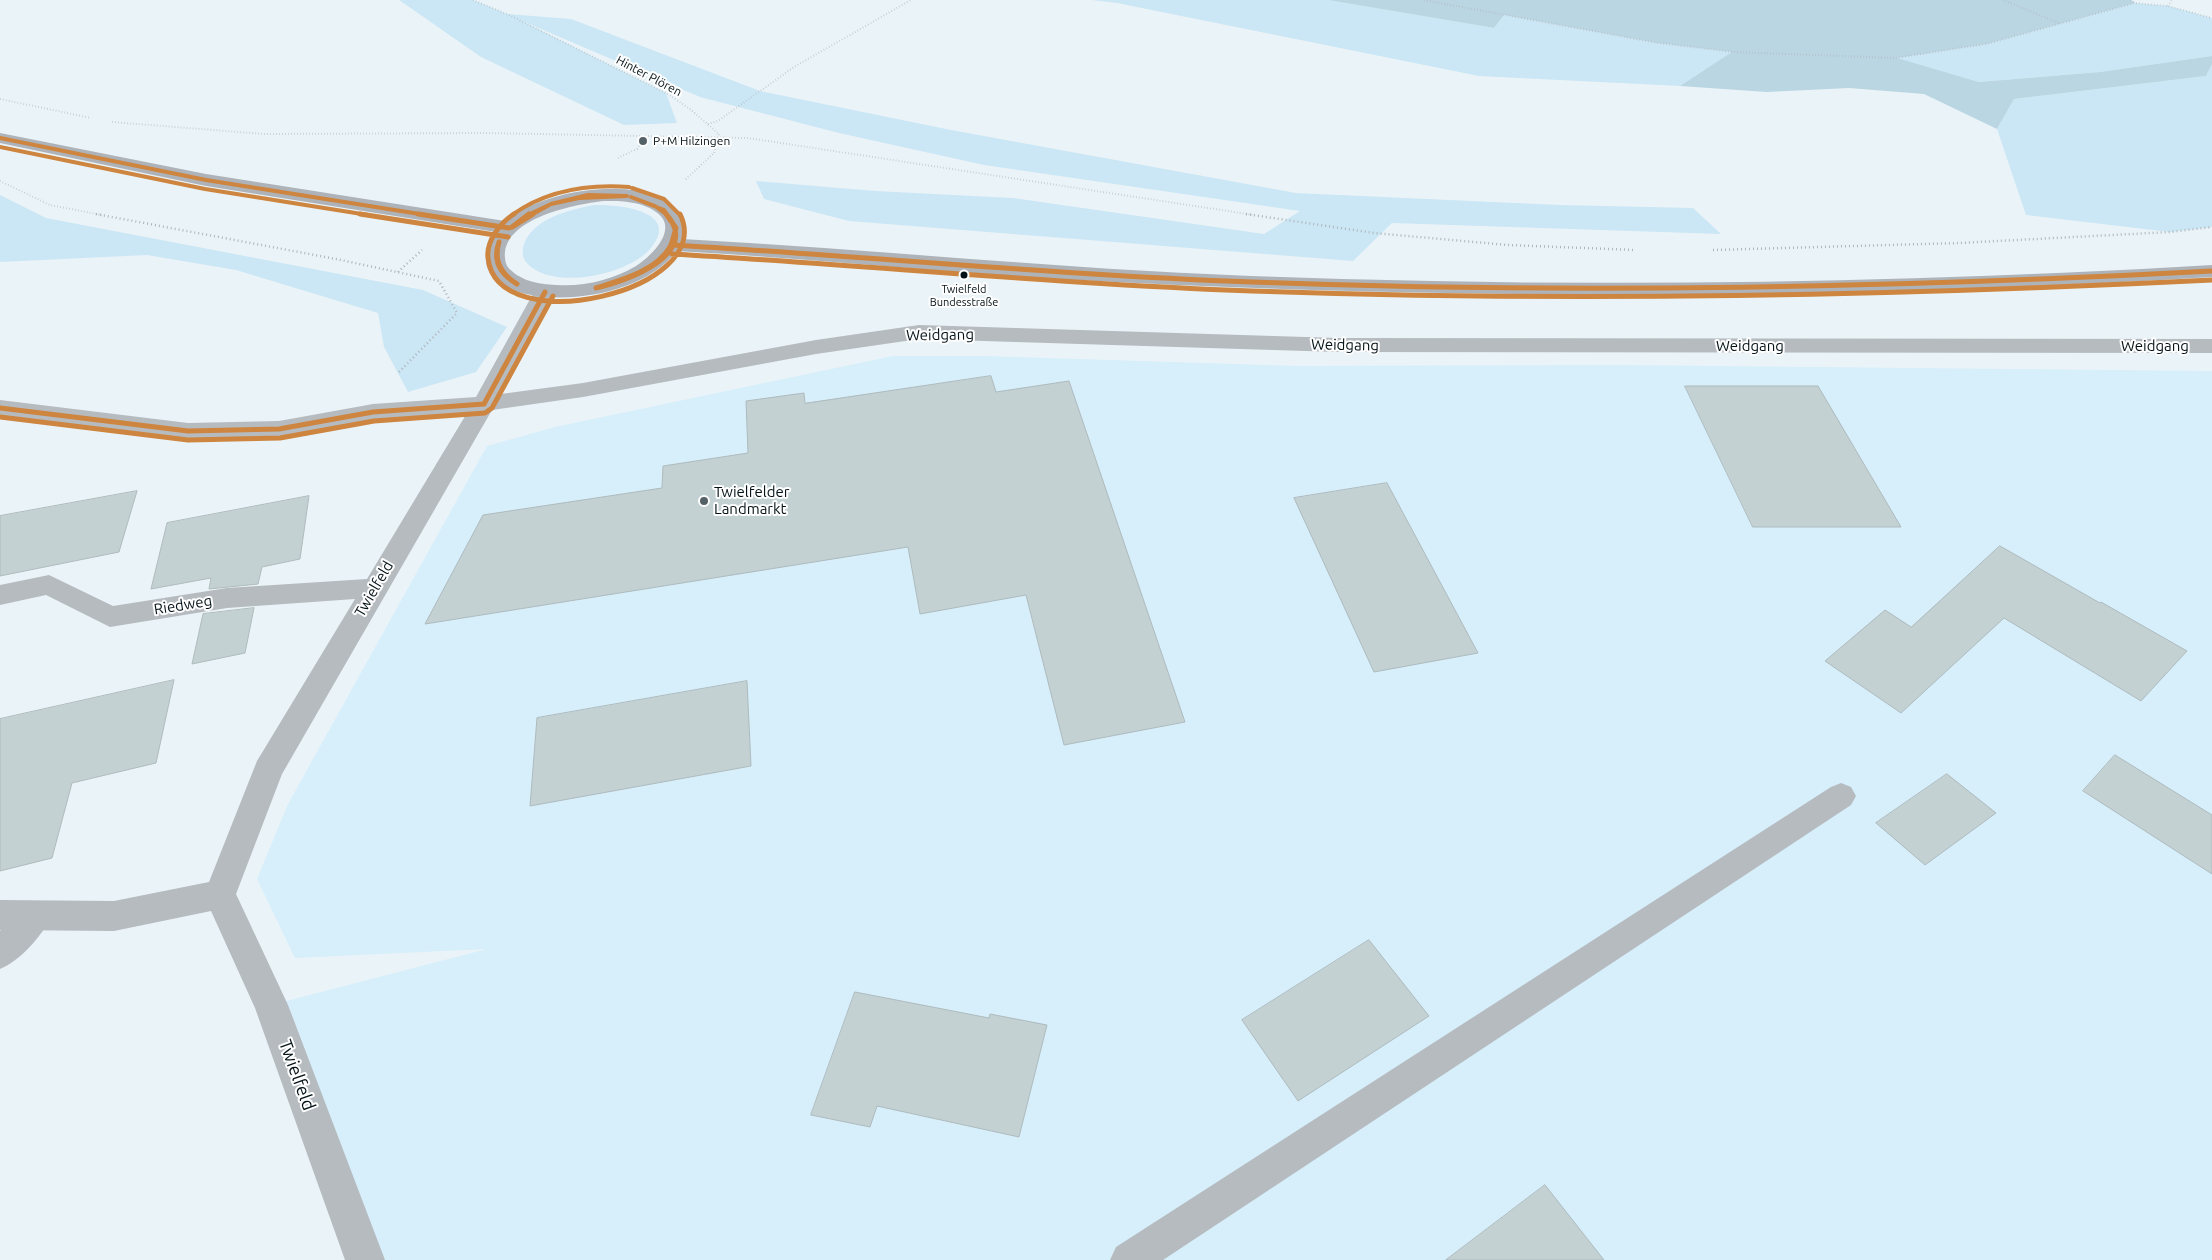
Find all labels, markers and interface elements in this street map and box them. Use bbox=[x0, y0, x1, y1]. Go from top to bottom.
street label: Hinter Plören bbox=[614, 53, 684, 99]
place label: P+M Hilzingen bbox=[653, 134, 730, 148]
marker: P+M Hilzingen bbox=[637, 135, 649, 147]
marker: Twielfeld Bundesstraße bbox=[959, 270, 969, 280]
place label: Twielfeld Bundesstraße bbox=[930, 282, 998, 308]
street label: Weidgang bbox=[906, 325, 974, 345]
street label: Weidgang bbox=[1311, 335, 1379, 355]
street label: Weidgang bbox=[1716, 337, 1784, 355]
street label: Weidgang bbox=[2121, 337, 2189, 355]
place label: Twielfelder Landmarkt bbox=[714, 483, 789, 518]
marker: Twielfelder Landmarkt bbox=[698, 495, 710, 507]
street label: Twielfeld bbox=[351, 558, 397, 620]
street label: Riedweg bbox=[153, 592, 213, 618]
street label: Twielfeld bbox=[274, 1037, 320, 1113]

